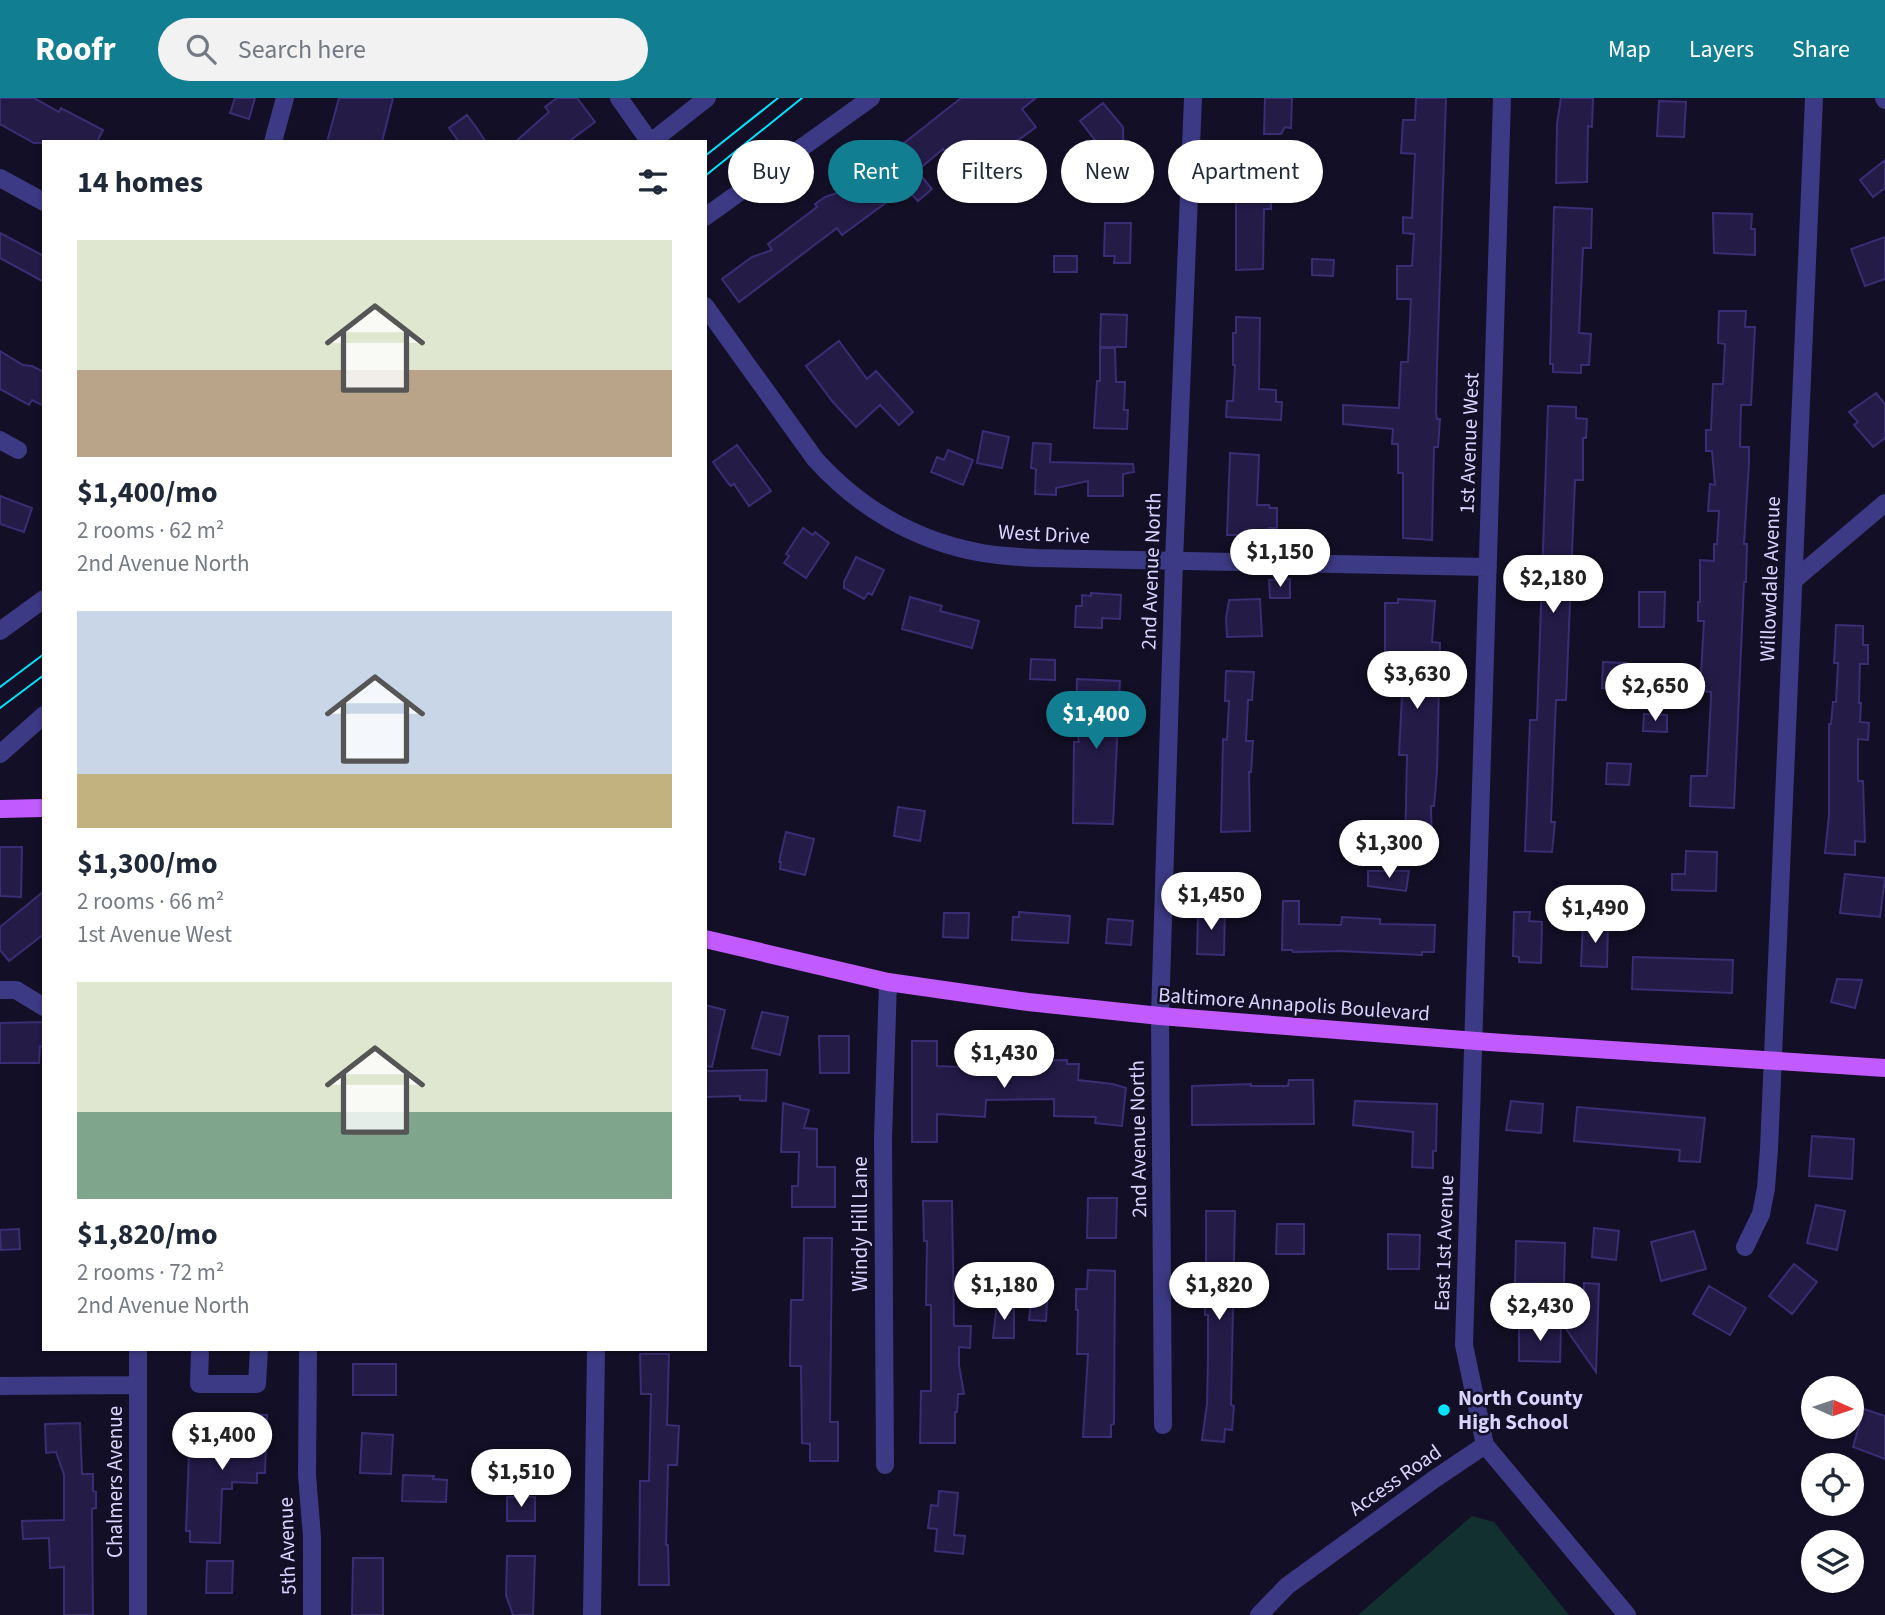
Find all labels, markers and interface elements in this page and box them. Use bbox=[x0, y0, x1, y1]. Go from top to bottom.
search box bbox=[158, 18, 648, 81]
text: Roofr bbox=[35, 26, 116, 73]
icon: search bbox=[182, 30, 220, 68]
text: Search here bbox=[238, 31, 366, 68]
text: Map bbox=[1608, 32, 1651, 67]
text: Layers bbox=[1689, 32, 1754, 67]
text: Share bbox=[1792, 32, 1850, 67]
chip: Buy bbox=[728, 140, 814, 203]
chip: Rent bbox=[828, 140, 923, 203]
chip: Filters bbox=[937, 140, 1047, 203]
chip: New bbox=[1061, 140, 1154, 203]
chip: Apartment bbox=[1168, 140, 1323, 203]
text: 14 homes bbox=[77, 161, 203, 204]
icon: filters bbox=[634, 163, 672, 201]
icon: home bbox=[312, 285, 438, 411]
street label: 1st Avenue West bbox=[1452, 372, 1486, 514]
text: $1,400/mo bbox=[77, 471, 218, 514]
street label: 2nd Avenue North bbox=[1133, 492, 1169, 650]
street label: Willowdale Avenue bbox=[1752, 496, 1788, 662]
text: 2 rooms · 62 m² bbox=[77, 514, 224, 547]
street label: West Drive bbox=[997, 517, 1091, 551]
pin: $1,150 bbox=[1223, 530, 1337, 589]
text: $1,150 bbox=[1246, 535, 1314, 568]
text: 2nd Avenue North bbox=[77, 547, 249, 580]
pin: $2,180 bbox=[1496, 556, 1610, 615]
text: $2,180 bbox=[1519, 561, 1587, 594]
pin: $3,630 bbox=[1360, 652, 1474, 711]
icon: home bbox=[312, 656, 438, 782]
text: $3,630 bbox=[1383, 657, 1451, 690]
pin: $2,650 bbox=[1598, 664, 1712, 723]
text: $2,650 bbox=[1621, 669, 1689, 702]
pin: $1,400 bbox=[1039, 692, 1153, 751]
text: $1,400 bbox=[1062, 697, 1130, 730]
pin: $1,300 bbox=[1332, 820, 1446, 880]
text: $1,300 bbox=[1355, 826, 1423, 859]
text: $1,300/mo bbox=[77, 842, 218, 885]
pin: $1,450 bbox=[1154, 872, 1268, 932]
text: $1,450 bbox=[1177, 878, 1245, 911]
text: 2 rooms · 66 m² bbox=[77, 885, 224, 918]
pin: $1,490 bbox=[1538, 886, 1652, 945]
text: $1,490 bbox=[1561, 891, 1629, 924]
text: 1st Avenue West bbox=[77, 918, 232, 951]
street label: Baltimore Annapolis Boulevard bbox=[1157, 980, 1431, 1028]
icon: home bbox=[312, 1027, 438, 1153]
pin: $1,430 bbox=[947, 1030, 1061, 1090]
text: $1,430 bbox=[970, 1036, 1038, 1069]
street label: 2nd Avenue North bbox=[1122, 1060, 1154, 1218]
street label: Windy Hill Lane bbox=[845, 1156, 875, 1292]
street label: East 1st Avenue bbox=[1427, 1174, 1461, 1312]
text: $1,820/mo bbox=[77, 1213, 218, 1256]
text: 2 rooms · 72 m² bbox=[77, 1256, 224, 1289]
pin: $1,180 bbox=[947, 1262, 1061, 1322]
pin: $1,820 bbox=[1162, 1262, 1276, 1322]
text: $1,180 bbox=[970, 1268, 1038, 1301]
text: $1,820 bbox=[1185, 1268, 1253, 1301]
pin: $2,430 bbox=[1483, 1284, 1597, 1343]
text: 2nd Avenue North bbox=[77, 1289, 249, 1322]
text: $2,430 bbox=[1506, 1289, 1574, 1322]
north arrow bbox=[1801, 1376, 1864, 1438]
map controls bbox=[1801, 1376, 1864, 1593]
place label: North County High School bbox=[1458, 1383, 1583, 1437]
marker: North County High School bbox=[1436, 1402, 1452, 1418]
street label: Chalmers Avenue bbox=[100, 1406, 130, 1558]
pin: $1,400 bbox=[165, 1412, 279, 1472]
text: $1,400 bbox=[188, 1418, 256, 1451]
street label: Access Road bbox=[1343, 1437, 1447, 1523]
pin: $1,510 bbox=[464, 1450, 578, 1509]
button: locate bbox=[1801, 1453, 1864, 1516]
text: $1,510 bbox=[487, 1455, 555, 1488]
street label: 5th Avenue bbox=[270, 1497, 304, 1595]
button: layers bbox=[1801, 1530, 1864, 1593]

